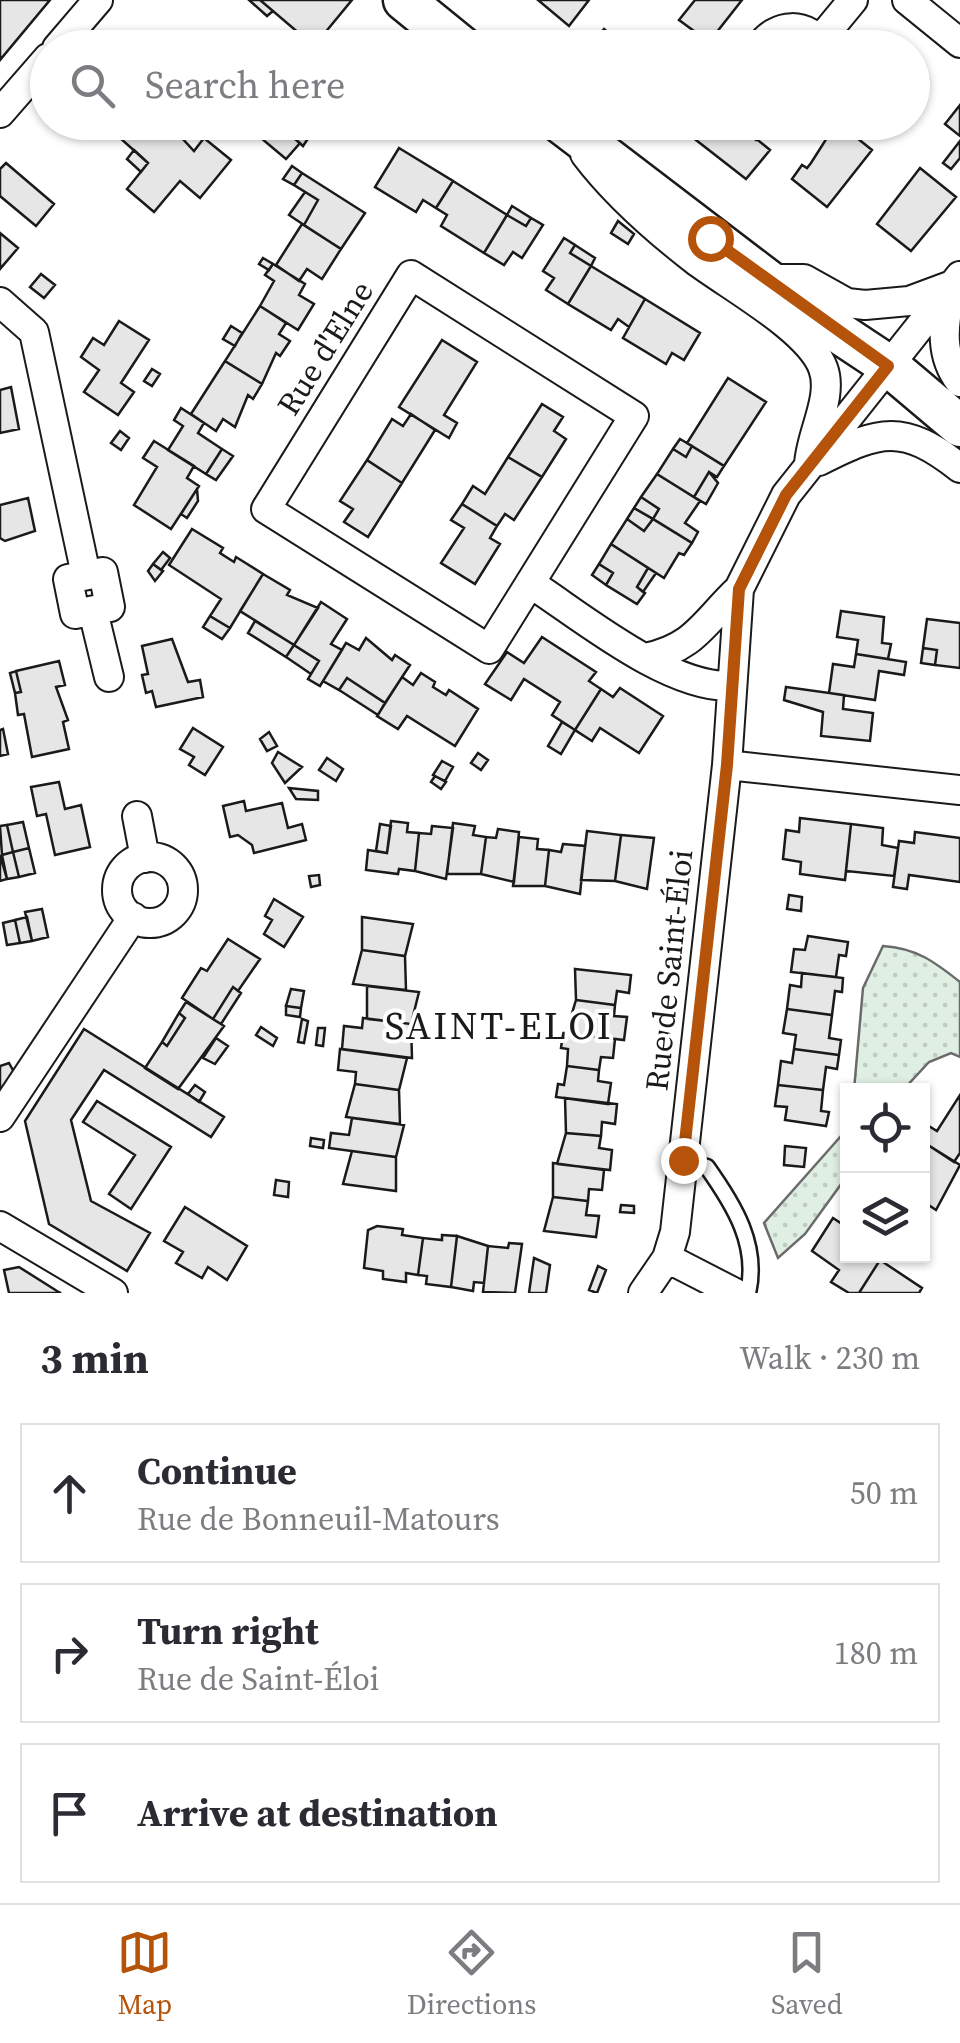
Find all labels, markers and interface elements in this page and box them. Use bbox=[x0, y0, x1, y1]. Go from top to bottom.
search box bbox=[30, 30, 930, 140]
icon: search bbox=[65, 58, 120, 113]
text: Search here bbox=[145, 59, 345, 111]
route start bbox=[688, 216, 734, 262]
street label: Rue d'Elne bbox=[266, 273, 384, 423]
street label: Rue de Saint-Éloi bbox=[634, 847, 704, 1093]
district label: SAINT-ELOI bbox=[385, 1000, 613, 1052]
map controls bbox=[840, 1083, 930, 1263]
button: locate bbox=[840, 1083, 930, 1173]
route end bbox=[661, 1138, 707, 1184]
button: layers bbox=[840, 1173, 930, 1263]
text: 3 min bbox=[40, 1329, 149, 1387]
text: Walk · 230 m bbox=[739, 1336, 920, 1380]
text: Continue bbox=[137, 1445, 297, 1497]
icon: ahead bbox=[42, 1466, 97, 1521]
text: 50 m bbox=[850, 1471, 918, 1515]
text: Rue de Bonneuil-Matours bbox=[137, 1497, 500, 1541]
text: Turn right bbox=[137, 1605, 319, 1657]
icon: right bbox=[42, 1626, 97, 1681]
text: 180 m bbox=[834, 1631, 918, 1675]
text: Rue de Saint-Éloi bbox=[137, 1657, 379, 1701]
icon: arrive bbox=[42, 1786, 97, 1841]
text: Arrive at destination bbox=[137, 1787, 498, 1839]
tab: Map bbox=[117, 1925, 172, 2023]
tab: Directions bbox=[407, 1925, 536, 2023]
tab: Saved bbox=[771, 1925, 843, 2023]

